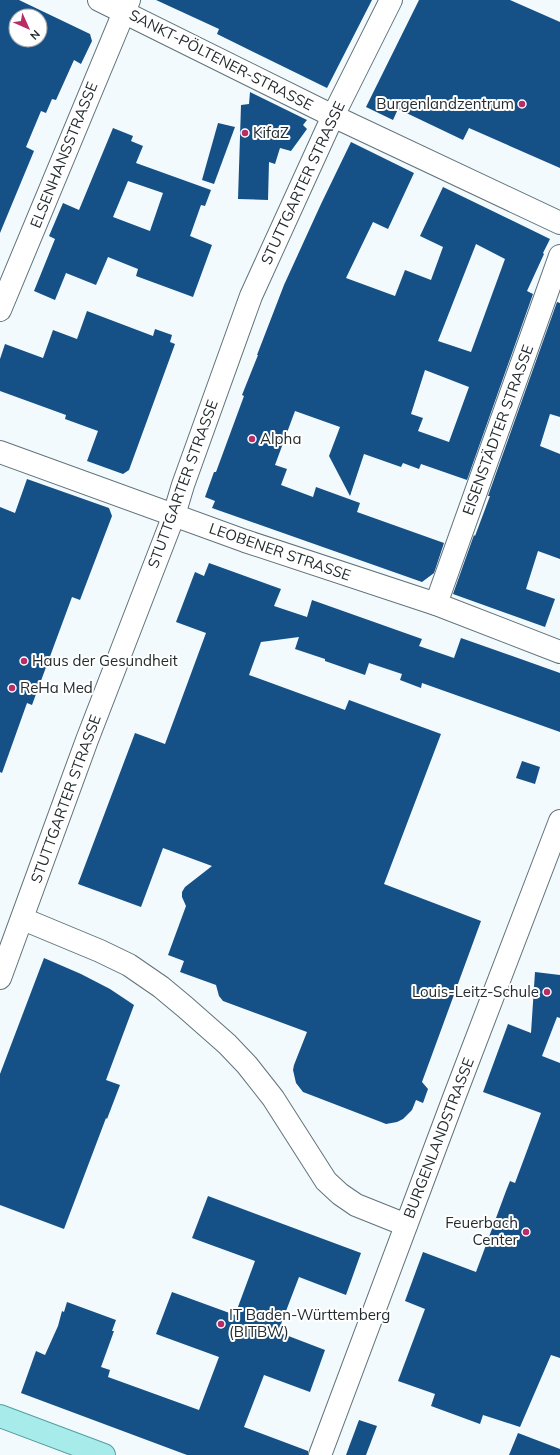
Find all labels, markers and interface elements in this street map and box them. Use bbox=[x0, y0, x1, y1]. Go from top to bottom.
street label: SANKT-PÖLTENER-STRASSE bbox=[126, 5, 317, 114]
north arrow bbox=[8, 8, 48, 48]
text: N bbox=[27, 27, 43, 43]
street label: ELSENHANSSTRASSE bbox=[26, 79, 102, 231]
place label: Burgenlandzentrum bbox=[376, 94, 514, 113]
street label: STUTTGARTER STRASSE bbox=[256, 98, 349, 267]
marker: Burgenlandzentrum bbox=[517, 99, 527, 109]
place label: KifaZ bbox=[253, 123, 289, 142]
marker: KifaZ bbox=[240, 128, 250, 138]
street label: EISENSTÄDTER STRASSE bbox=[458, 342, 537, 518]
street label: STUTTGARTER STRASSE bbox=[143, 397, 222, 571]
place label: Alpha bbox=[260, 429, 301, 448]
marker: Alpha bbox=[247, 434, 257, 444]
street label: LEOBENER STRASSE bbox=[207, 518, 354, 585]
place label: Haus der Gesundheit bbox=[32, 651, 178, 670]
marker: Haus der Gesundheit bbox=[19, 656, 29, 666]
place label: ReHa Med bbox=[20, 678, 93, 697]
marker: ReHa Med bbox=[7, 683, 17, 693]
street label: STUTTGARTER STRASSE bbox=[26, 712, 105, 886]
place label: Louis-Leitz-Schule bbox=[412, 982, 539, 1001]
marker: Louis-Leitz-Schule bbox=[542, 987, 552, 997]
street label: BURGENLANDSTRASSE bbox=[399, 1055, 478, 1221]
place label: Feuerbach Center bbox=[445, 1213, 519, 1249]
marker: Feuerbach Center bbox=[521, 1227, 531, 1237]
place label: IT Baden-Württemberg (BITBW) bbox=[229, 1305, 390, 1341]
marker: IT Baden-Württemberg (BITBW) bbox=[216, 1319, 226, 1329]

